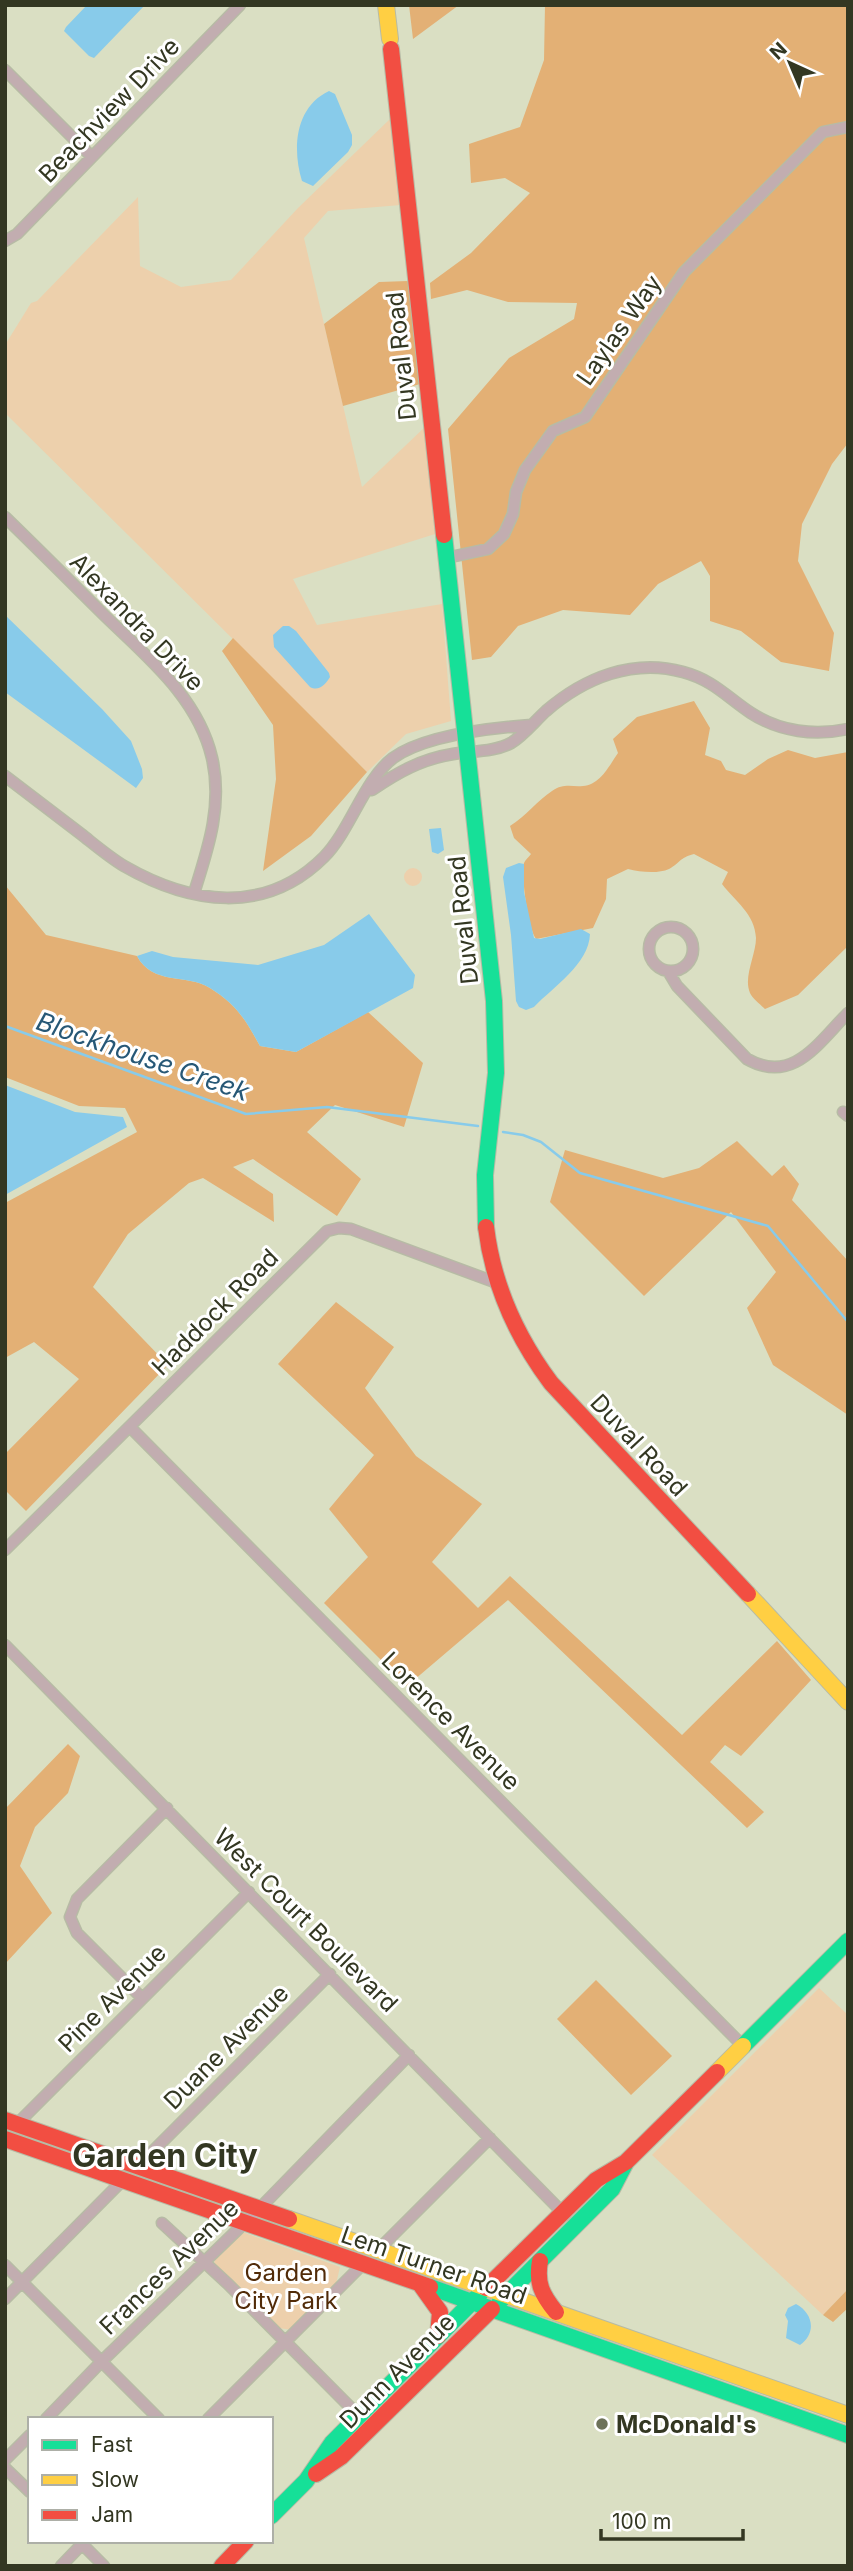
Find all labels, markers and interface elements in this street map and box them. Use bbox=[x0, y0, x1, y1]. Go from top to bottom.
north arrow bbox=[755, 28, 825, 98]
street label: Beachview Drive bbox=[33, 32, 185, 188]
text: N bbox=[765, 38, 792, 64]
street label: Laylas Way bbox=[570, 269, 668, 391]
street label: Duval Road bbox=[380, 290, 422, 422]
street label: Alexandra Drive bbox=[64, 547, 210, 697]
street label: Duval Road bbox=[442, 854, 484, 986]
water label: Blockhouse Creek bbox=[33, 1005, 254, 1107]
street label: Haddock Road bbox=[146, 1243, 284, 1381]
street label: Duval Road bbox=[584, 1388, 694, 1502]
street label: Lorence Avenue bbox=[376, 1646, 526, 1796]
street label: West Court Boulevard bbox=[208, 1822, 404, 2018]
street label: Pine Avenue bbox=[52, 1938, 172, 2058]
street label: Duane Avenue bbox=[158, 1979, 294, 2115]
district label: Garden City bbox=[72, 2136, 258, 2175]
street label: Frances Avenue bbox=[94, 2193, 244, 2341]
street label: Lem Turner Road bbox=[337, 2220, 531, 2310]
park label: Garden City Park bbox=[234, 2258, 338, 2315]
street label: Dunn Avenue bbox=[333, 2307, 461, 2435]
place label: McDonald's bbox=[616, 2410, 756, 2439]
marker: McDonald's bbox=[594, 2416, 610, 2432]
legend bbox=[28, 2417, 273, 2543]
text: Fast bbox=[91, 2432, 133, 2457]
text: Slow bbox=[91, 2467, 139, 2492]
scale bar bbox=[601, 2498, 743, 2542]
text: Jam bbox=[91, 2502, 133, 2527]
text: 100 m bbox=[612, 2509, 671, 2534]

